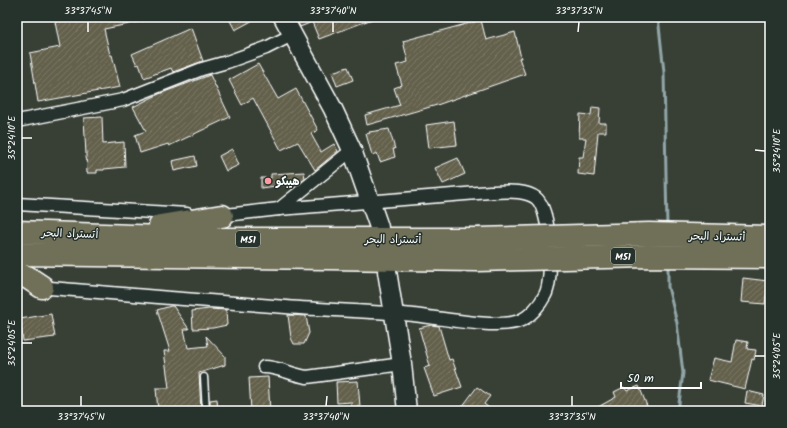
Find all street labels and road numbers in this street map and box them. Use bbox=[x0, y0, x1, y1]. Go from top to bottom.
street label: أتستراد البحر bbox=[40, 224, 99, 244]
street label: أتستراد البحر bbox=[688, 227, 746, 246]
road number: M51 bbox=[236, 231, 260, 247]
street label: أتستراد البحر bbox=[364, 231, 422, 249]
road number: M51 bbox=[611, 248, 635, 264]

